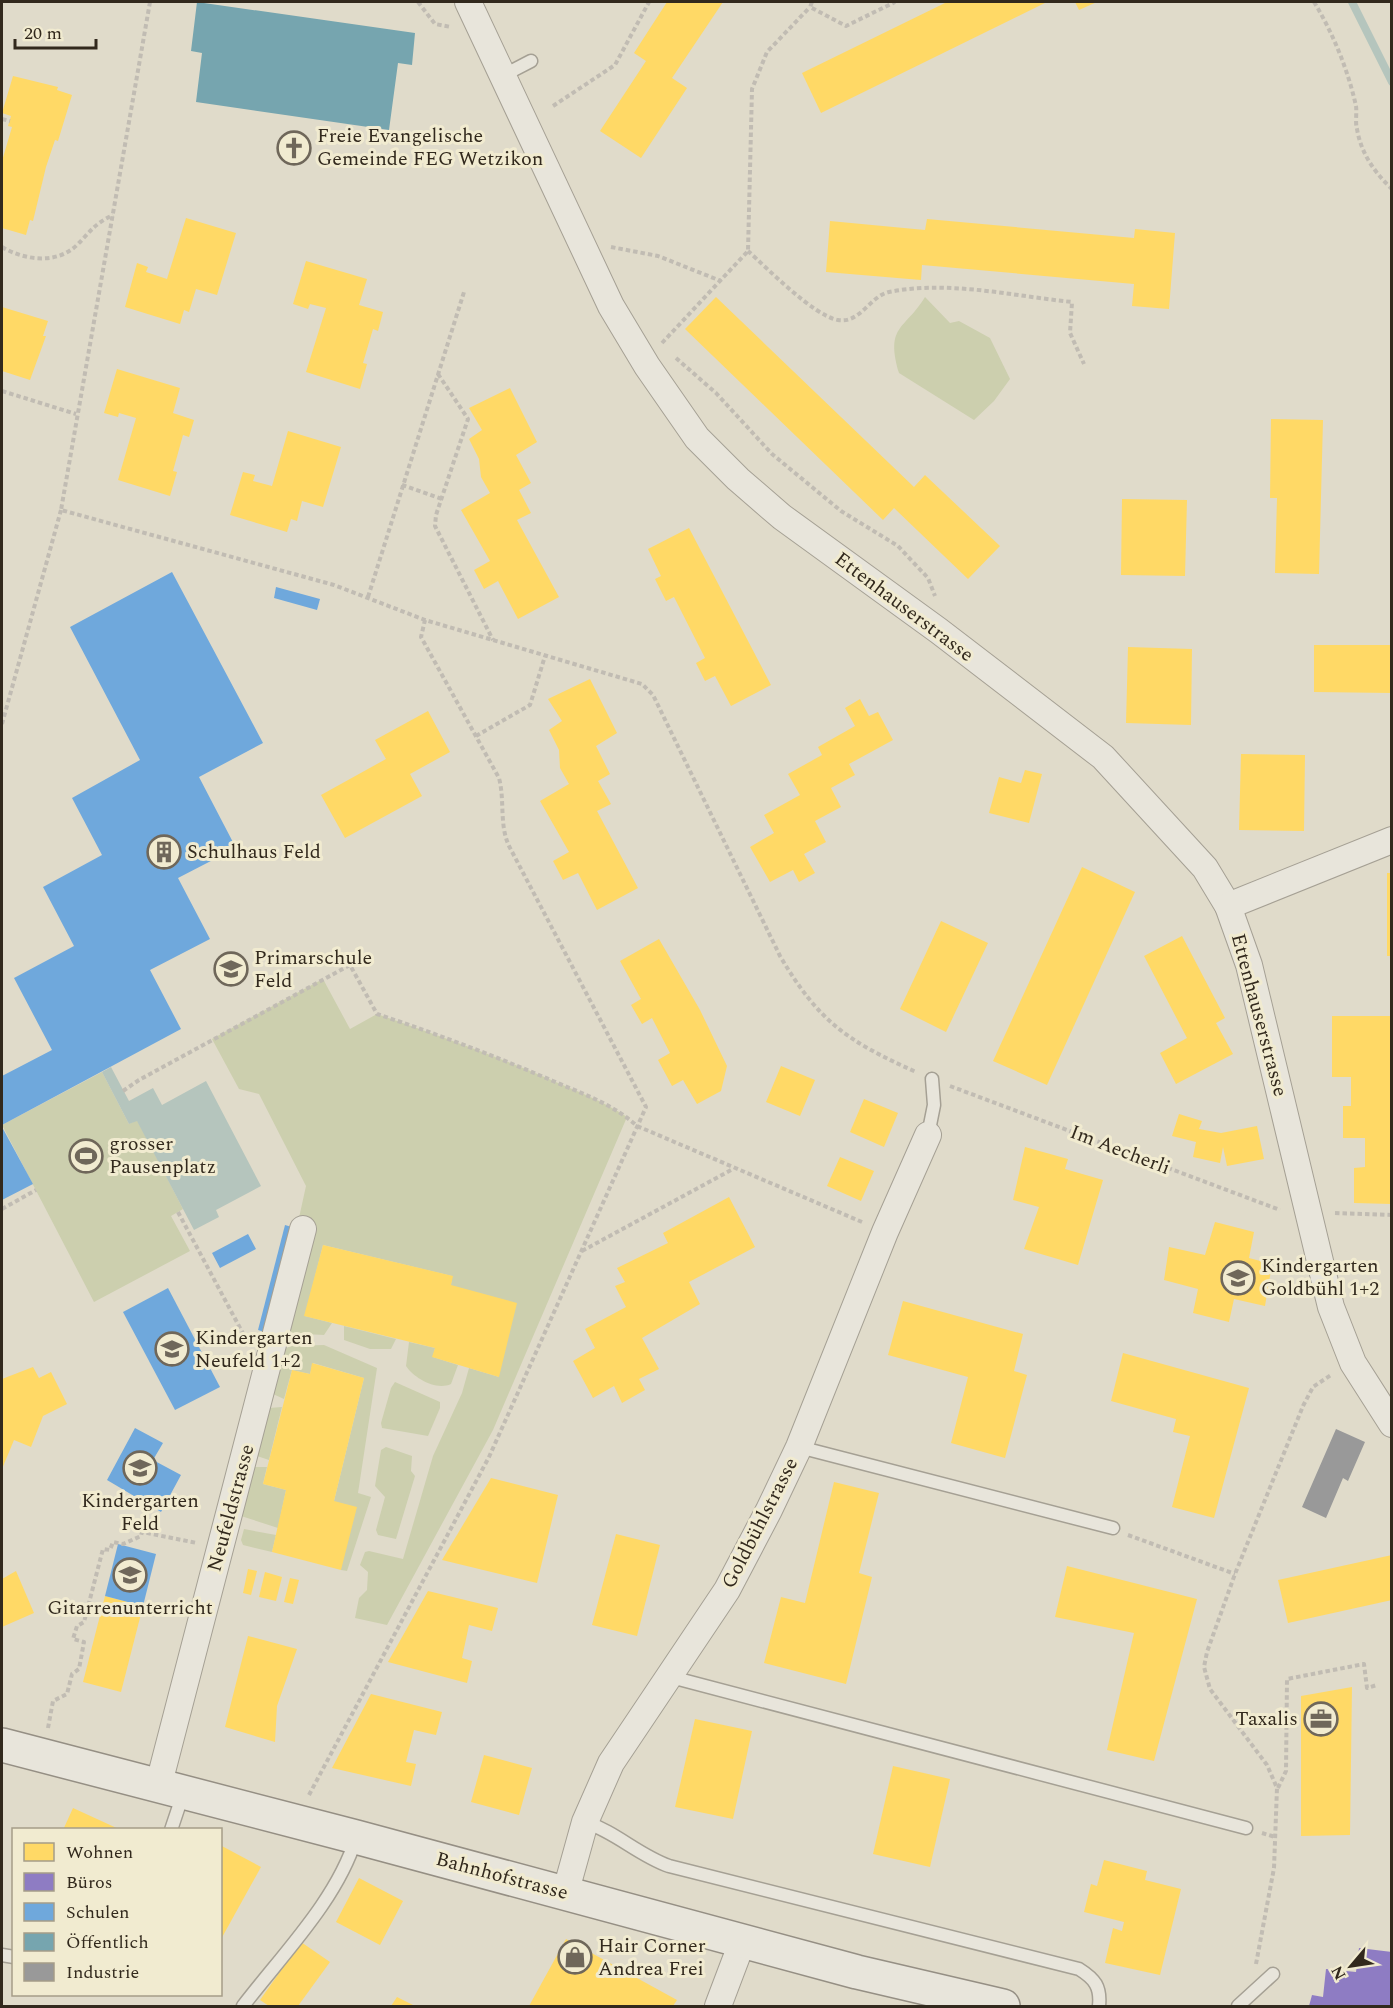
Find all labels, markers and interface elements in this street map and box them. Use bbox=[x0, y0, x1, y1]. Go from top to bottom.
scale bar bbox=[15, 12, 96, 50]
text: 20 m bbox=[24, 20, 62, 47]
place label: Freie Evangelische Gemeinde FEG Wetzikon bbox=[317, 121, 543, 174]
church icon: Freie Evangelische Gemeinde FEG Wetzikon bbox=[276, 130, 312, 166]
street label: Ettenhauserstrasse bbox=[828, 545, 980, 669]
building icon: Schulhaus Feld bbox=[146, 834, 182, 870]
place label: Schulhaus Feld bbox=[187, 837, 321, 867]
street label: Ettenhauserstrasse bbox=[1223, 930, 1295, 1100]
place label: Primarschule Feld bbox=[254, 943, 372, 996]
school or university icon: Primarschule Feld bbox=[213, 951, 249, 987]
street label: Im Aecherli bbox=[1065, 1117, 1175, 1183]
place label: grosser Pausenplatz bbox=[109, 1129, 216, 1182]
sports icon: grosser Pausenplatz bbox=[68, 1138, 104, 1174]
place label: Kindergarten Goldbühl 1+2 bbox=[1261, 1251, 1379, 1304]
school or university icon: Kindergarten Goldbühl 1+2 bbox=[1220, 1260, 1256, 1296]
place label: Kindergarten Neufeld 1+2 bbox=[195, 1323, 313, 1376]
school or university icon: Kindergarten Neufeld 1+2 bbox=[154, 1331, 190, 1367]
street label: Neufeldstrasse bbox=[200, 1441, 262, 1575]
school or university icon: Kindergarten Feld bbox=[122, 1450, 158, 1486]
street label: Goldbühlstrasse bbox=[714, 1452, 806, 1594]
place label: Kindergarten Feld bbox=[81, 1486, 199, 1539]
school or university icon: Gitarrenunterricht bbox=[112, 1557, 148, 1593]
place label: Gitarrenunterricht bbox=[47, 1593, 213, 1623]
office icon: Taxalis bbox=[1303, 1701, 1339, 1737]
place label: Taxalis bbox=[1235, 1704, 1298, 1734]
legend bbox=[12, 1828, 222, 1996]
text: Wohnen bbox=[66, 1839, 133, 1866]
street label: Bahnhofstrasse bbox=[433, 1844, 571, 1908]
text: Büros bbox=[66, 1869, 113, 1896]
text: Schulen bbox=[66, 1899, 130, 1926]
text: Öffentlich bbox=[66, 1929, 149, 1956]
place label: Hair Corner Andrea Frei bbox=[598, 1931, 706, 1984]
north arrow bbox=[1321, 1936, 1381, 1996]
shop icon: Hair Corner Andrea Frei bbox=[557, 1939, 593, 1975]
text: Industrie bbox=[66, 1959, 139, 1986]
text: N bbox=[1325, 1961, 1352, 1984]

